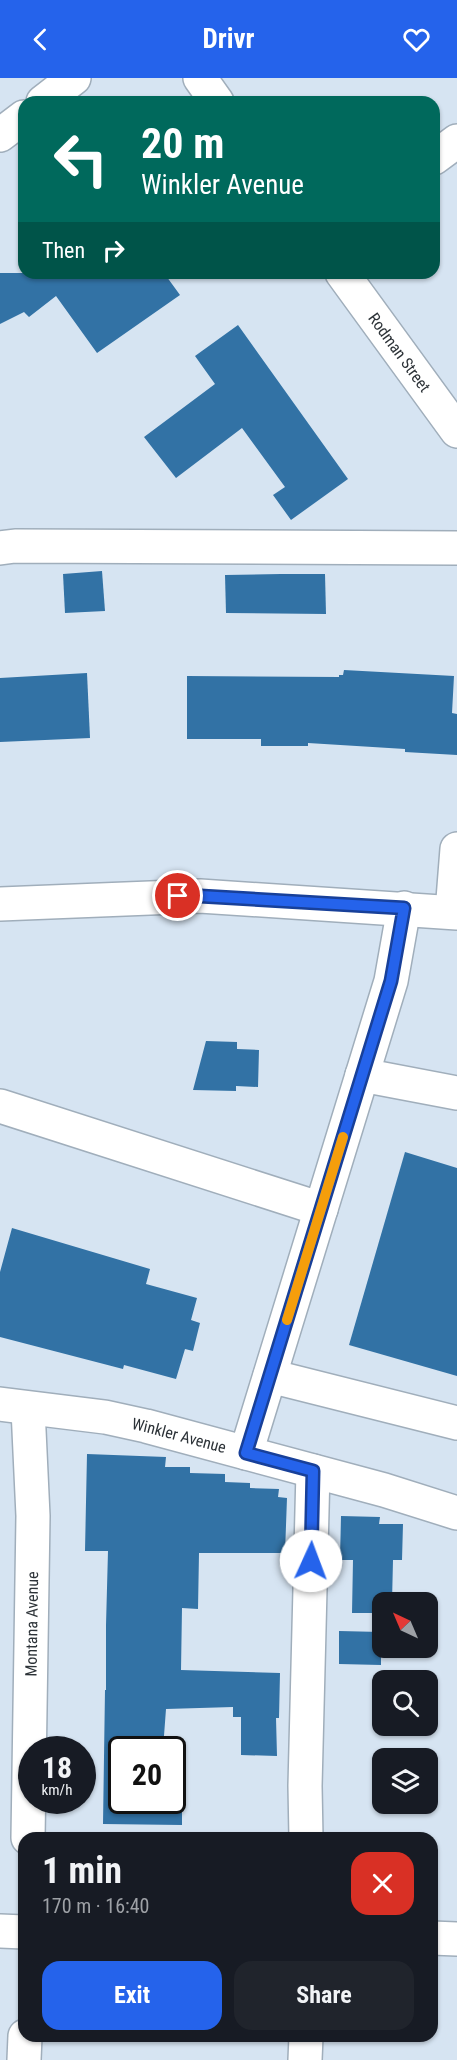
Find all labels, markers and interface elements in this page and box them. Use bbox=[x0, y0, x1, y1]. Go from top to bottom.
icon: back bbox=[24, 23, 57, 56]
text: Drivr bbox=[202, 23, 255, 55]
icon: heart bbox=[400, 23, 433, 56]
text: 20 m bbox=[141, 119, 224, 168]
icon: left bbox=[42, 120, 120, 198]
text: Winkler Avenue bbox=[141, 169, 304, 201]
icon: right bbox=[97, 234, 130, 267]
text: Then bbox=[42, 238, 85, 263]
street label: Rodman Street bbox=[365, 309, 435, 396]
pin bbox=[152, 870, 203, 921]
icon: arrive bbox=[161, 879, 194, 912]
street label: Winkler Avenue bbox=[130, 1414, 228, 1457]
position arrow bbox=[279, 1529, 343, 1593]
street label: Montana Avenue bbox=[21, 1571, 42, 1677]
north arrow bbox=[372, 1592, 438, 1658]
map controls bbox=[372, 1592, 438, 1814]
button: search bbox=[372, 1670, 438, 1736]
speed limit sign: 20 bbox=[108, 1736, 186, 1814]
button: layers bbox=[372, 1748, 438, 1814]
text: 18 bbox=[42, 1750, 72, 1785]
text: km/h bbox=[42, 1781, 72, 1799]
text: 1 min bbox=[42, 1850, 122, 1892]
button: close bbox=[351, 1852, 414, 1915]
text: 170 m · 16:40 bbox=[42, 1894, 149, 1918]
button: Exit bbox=[42, 1961, 222, 2030]
button: Share bbox=[234, 1961, 414, 2030]

